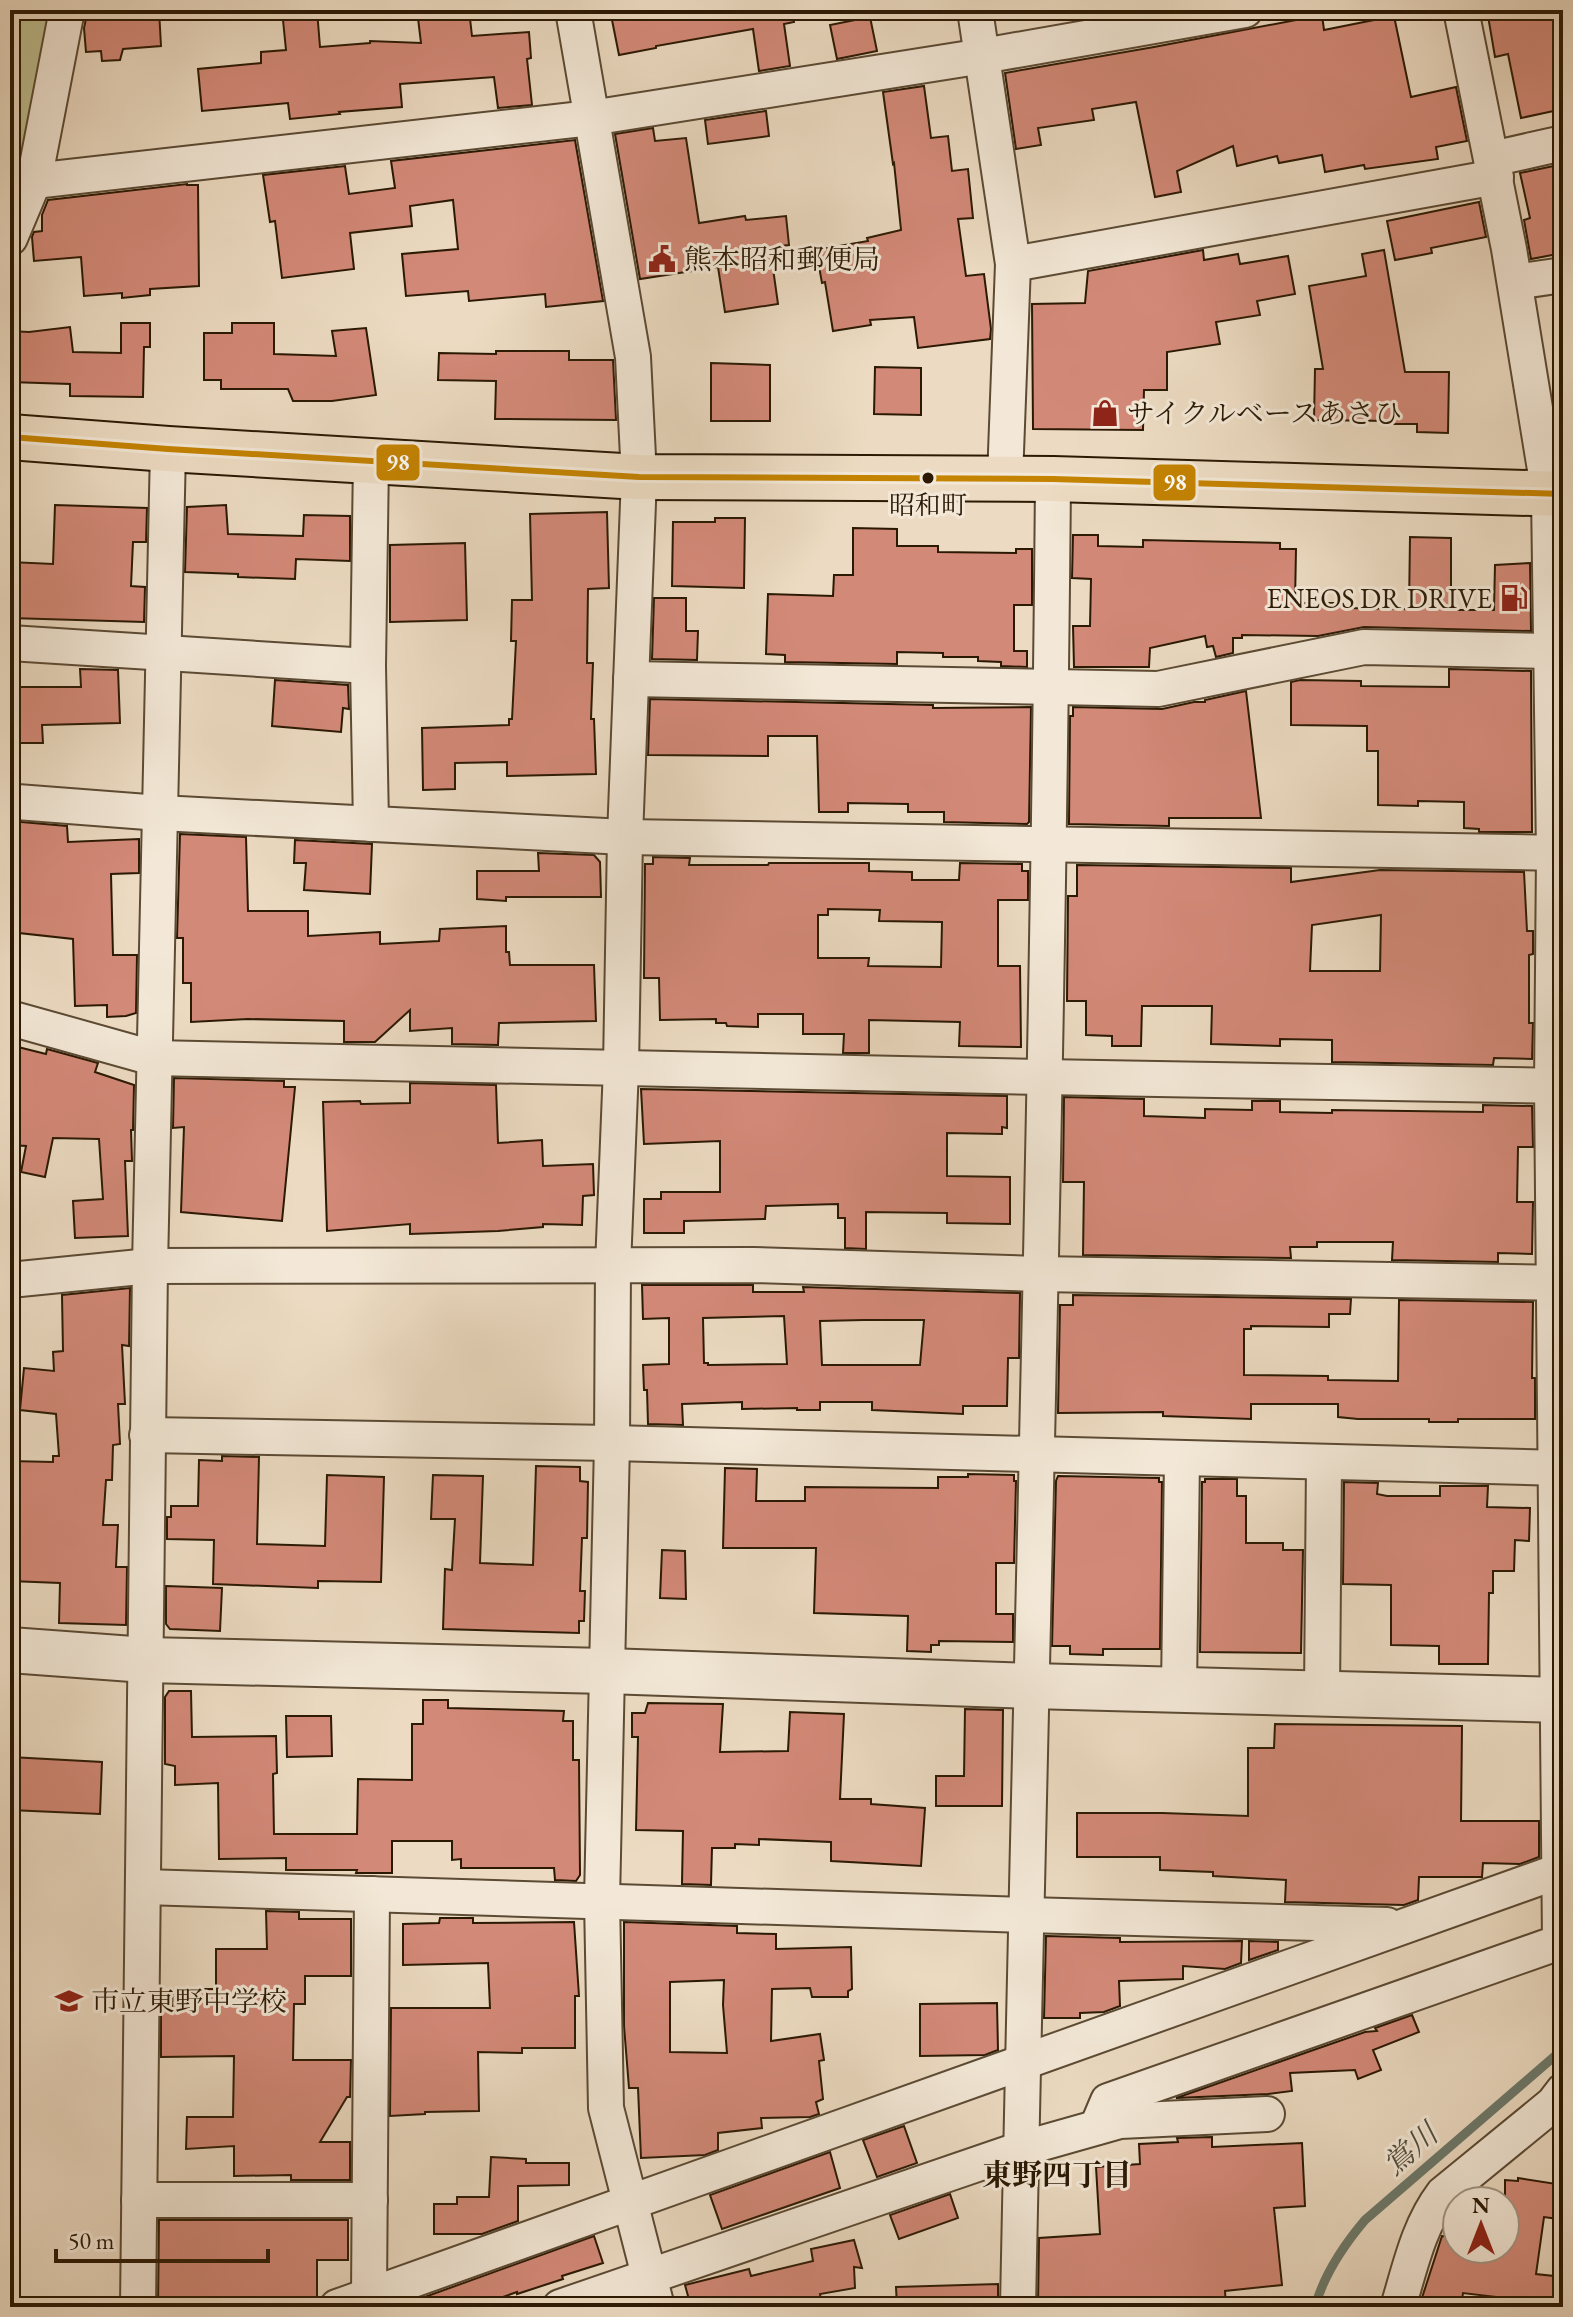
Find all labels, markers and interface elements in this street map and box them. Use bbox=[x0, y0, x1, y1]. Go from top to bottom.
place label: 熊本昭和郵便局 bbox=[684, 241, 880, 277]
public building icon: 熊本昭和郵便局 bbox=[647, 244, 677, 274]
place label: サイクルベースあさひ bbox=[1127, 395, 1402, 431]
shop icon: サイクルベースあさひ bbox=[1090, 398, 1120, 428]
line badge: 98 bbox=[375, 443, 421, 482]
text: 98 bbox=[386, 448, 410, 477]
line badge: 98 bbox=[1152, 463, 1197, 502]
text: 98 bbox=[1163, 468, 1187, 497]
marker: 昭和町 bbox=[920, 470, 936, 486]
place label: 昭和町 bbox=[889, 488, 967, 522]
place label: ENEOS DR DRIVE bbox=[1266, 580, 1492, 616]
fuel station icon: ENEOS DR DRIVE bbox=[1499, 583, 1529, 613]
place label: 市立東野中学校 bbox=[91, 1983, 287, 2019]
school or university icon: 市立東野中学校 bbox=[54, 1986, 84, 2016]
water label: 鴬川 bbox=[1375, 2113, 1448, 2183]
district label: 東野四丁目 bbox=[982, 2155, 1132, 2194]
north arrow bbox=[1441, 2185, 1521, 2265]
text: N bbox=[1472, 2191, 1490, 2220]
scale bar bbox=[56, 2213, 268, 2263]
text: 50 m bbox=[68, 2225, 115, 2256]

